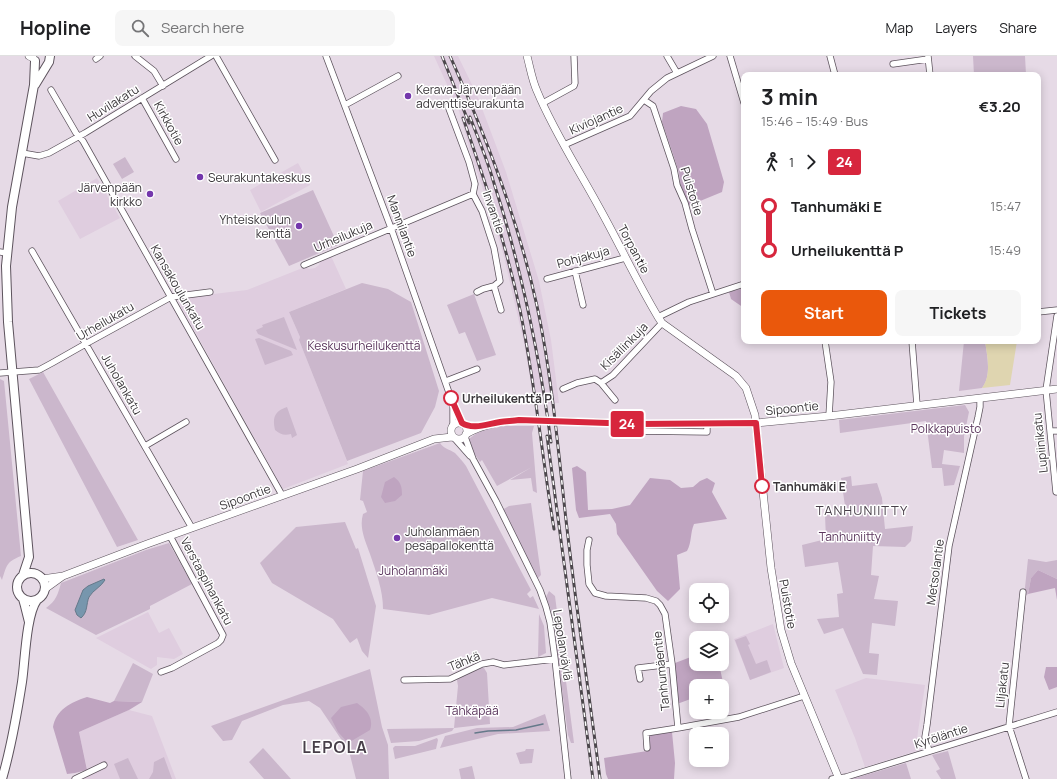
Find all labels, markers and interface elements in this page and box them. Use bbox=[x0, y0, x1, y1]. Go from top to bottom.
search box bbox=[115, 10, 395, 46]
text: Hopline bbox=[20, 15, 91, 41]
icon: search bbox=[129, 17, 151, 39]
text: Search here bbox=[161, 17, 244, 38]
text: Map bbox=[885, 18, 913, 37]
text: Layers bbox=[935, 18, 977, 37]
text: Share bbox=[999, 18, 1037, 37]
street label: Huvilakatu bbox=[84, 80, 142, 126]
place label: Kerava-Järvenpään adventtiseurakunta bbox=[416, 81, 524, 112]
text: 3 min bbox=[761, 82, 818, 112]
marker: Kerava-Järvenpään adventtiseurakunta bbox=[403, 91, 413, 101]
text: €3.20 bbox=[979, 96, 1021, 117]
street label: Kirkkotie bbox=[150, 98, 188, 148]
street label: Kiviojantie bbox=[566, 100, 626, 138]
text: 15:46 – 15:49 · Bus bbox=[761, 112, 868, 130]
icon: walk bbox=[761, 151, 783, 173]
icon: forward bbox=[800, 151, 822, 173]
text: 24 bbox=[836, 152, 853, 171]
text: 1 bbox=[789, 153, 794, 171]
street label: Puistotie bbox=[677, 165, 707, 217]
place label: Seurakuntakeskus bbox=[208, 169, 311, 186]
marker: Seurakuntakeskus bbox=[195, 172, 205, 182]
place label: Järvenpään kirkko bbox=[78, 179, 142, 210]
street label: Invantie bbox=[479, 188, 509, 236]
marker: Järvenpään kirkko bbox=[145, 189, 155, 199]
street label: Mannilantie bbox=[383, 193, 421, 259]
text: Tanhumäki E bbox=[791, 196, 882, 217]
text: 15:47 bbox=[990, 197, 1021, 215]
place label: Yhteiskoulun kenttä bbox=[219, 211, 291, 242]
street label: Urheilukuja bbox=[311, 216, 375, 256]
marker: Yhteiskoulun kenttä bbox=[294, 221, 304, 231]
street label: Torpantie bbox=[614, 222, 654, 276]
text: Urheilukenttä P bbox=[791, 240, 903, 261]
street label: Kansakoulunkatu bbox=[147, 241, 209, 333]
text: 15:49 bbox=[989, 241, 1021, 259]
street label: Pohjakuja bbox=[555, 242, 611, 272]
button: Start bbox=[761, 290, 887, 336]
button: Tickets bbox=[895, 290, 1021, 336]
street label: Urheilukatu bbox=[73, 298, 137, 344]
street label: Kisällinkuja bbox=[596, 318, 652, 374]
park label: Keskusurheilukenttä bbox=[307, 337, 421, 354]
street label: Juholankatu bbox=[98, 350, 146, 418]
marker: Urheilukenttä P bbox=[443, 390, 459, 406]
place label: Urheilukenttä P bbox=[462, 390, 552, 407]
street label: Sipoontie bbox=[765, 397, 819, 419]
line badge: 24 bbox=[609, 411, 645, 437]
street label: Lupiinikatu bbox=[1028, 412, 1052, 474]
text: 24 bbox=[619, 414, 635, 433]
park label: Polkkapuisto bbox=[911, 420, 981, 437]
marker: Tanhumäki E bbox=[754, 478, 770, 494]
place label: Tanhumäki E bbox=[773, 478, 846, 495]
street label: Sipoontie bbox=[217, 480, 273, 514]
district label: TANHUNIITTY bbox=[816, 501, 908, 519]
place label: Juholanmäen pesäpallokenttä bbox=[405, 523, 494, 554]
park label: Tanhuniitty bbox=[819, 528, 882, 545]
marker: Juholanmäen pesäpallokenttä bbox=[392, 533, 402, 543]
street label: Verstaspihankatu bbox=[177, 534, 237, 628]
street label: Metsolantie bbox=[922, 538, 948, 606]
park label: Juholanmäki bbox=[378, 562, 448, 579]
street label: Puistotie bbox=[775, 578, 801, 630]
map controls bbox=[689, 583, 729, 767]
button: locate bbox=[689, 583, 729, 623]
street label: Lepolanväylä bbox=[549, 608, 577, 682]
street label: Tanhumäentie bbox=[648, 630, 674, 712]
button: layers bbox=[689, 631, 729, 671]
street label: Tähkä bbox=[446, 647, 482, 675]
street label: Liljakatu bbox=[991, 661, 1013, 709]
button: + bbox=[689, 679, 729, 719]
park label: Tähkäpää bbox=[445, 702, 499, 719]
street label: Kyröläntie bbox=[912, 719, 970, 753]
button: − bbox=[689, 727, 729, 767]
district label: LEPOLA bbox=[302, 736, 368, 758]

